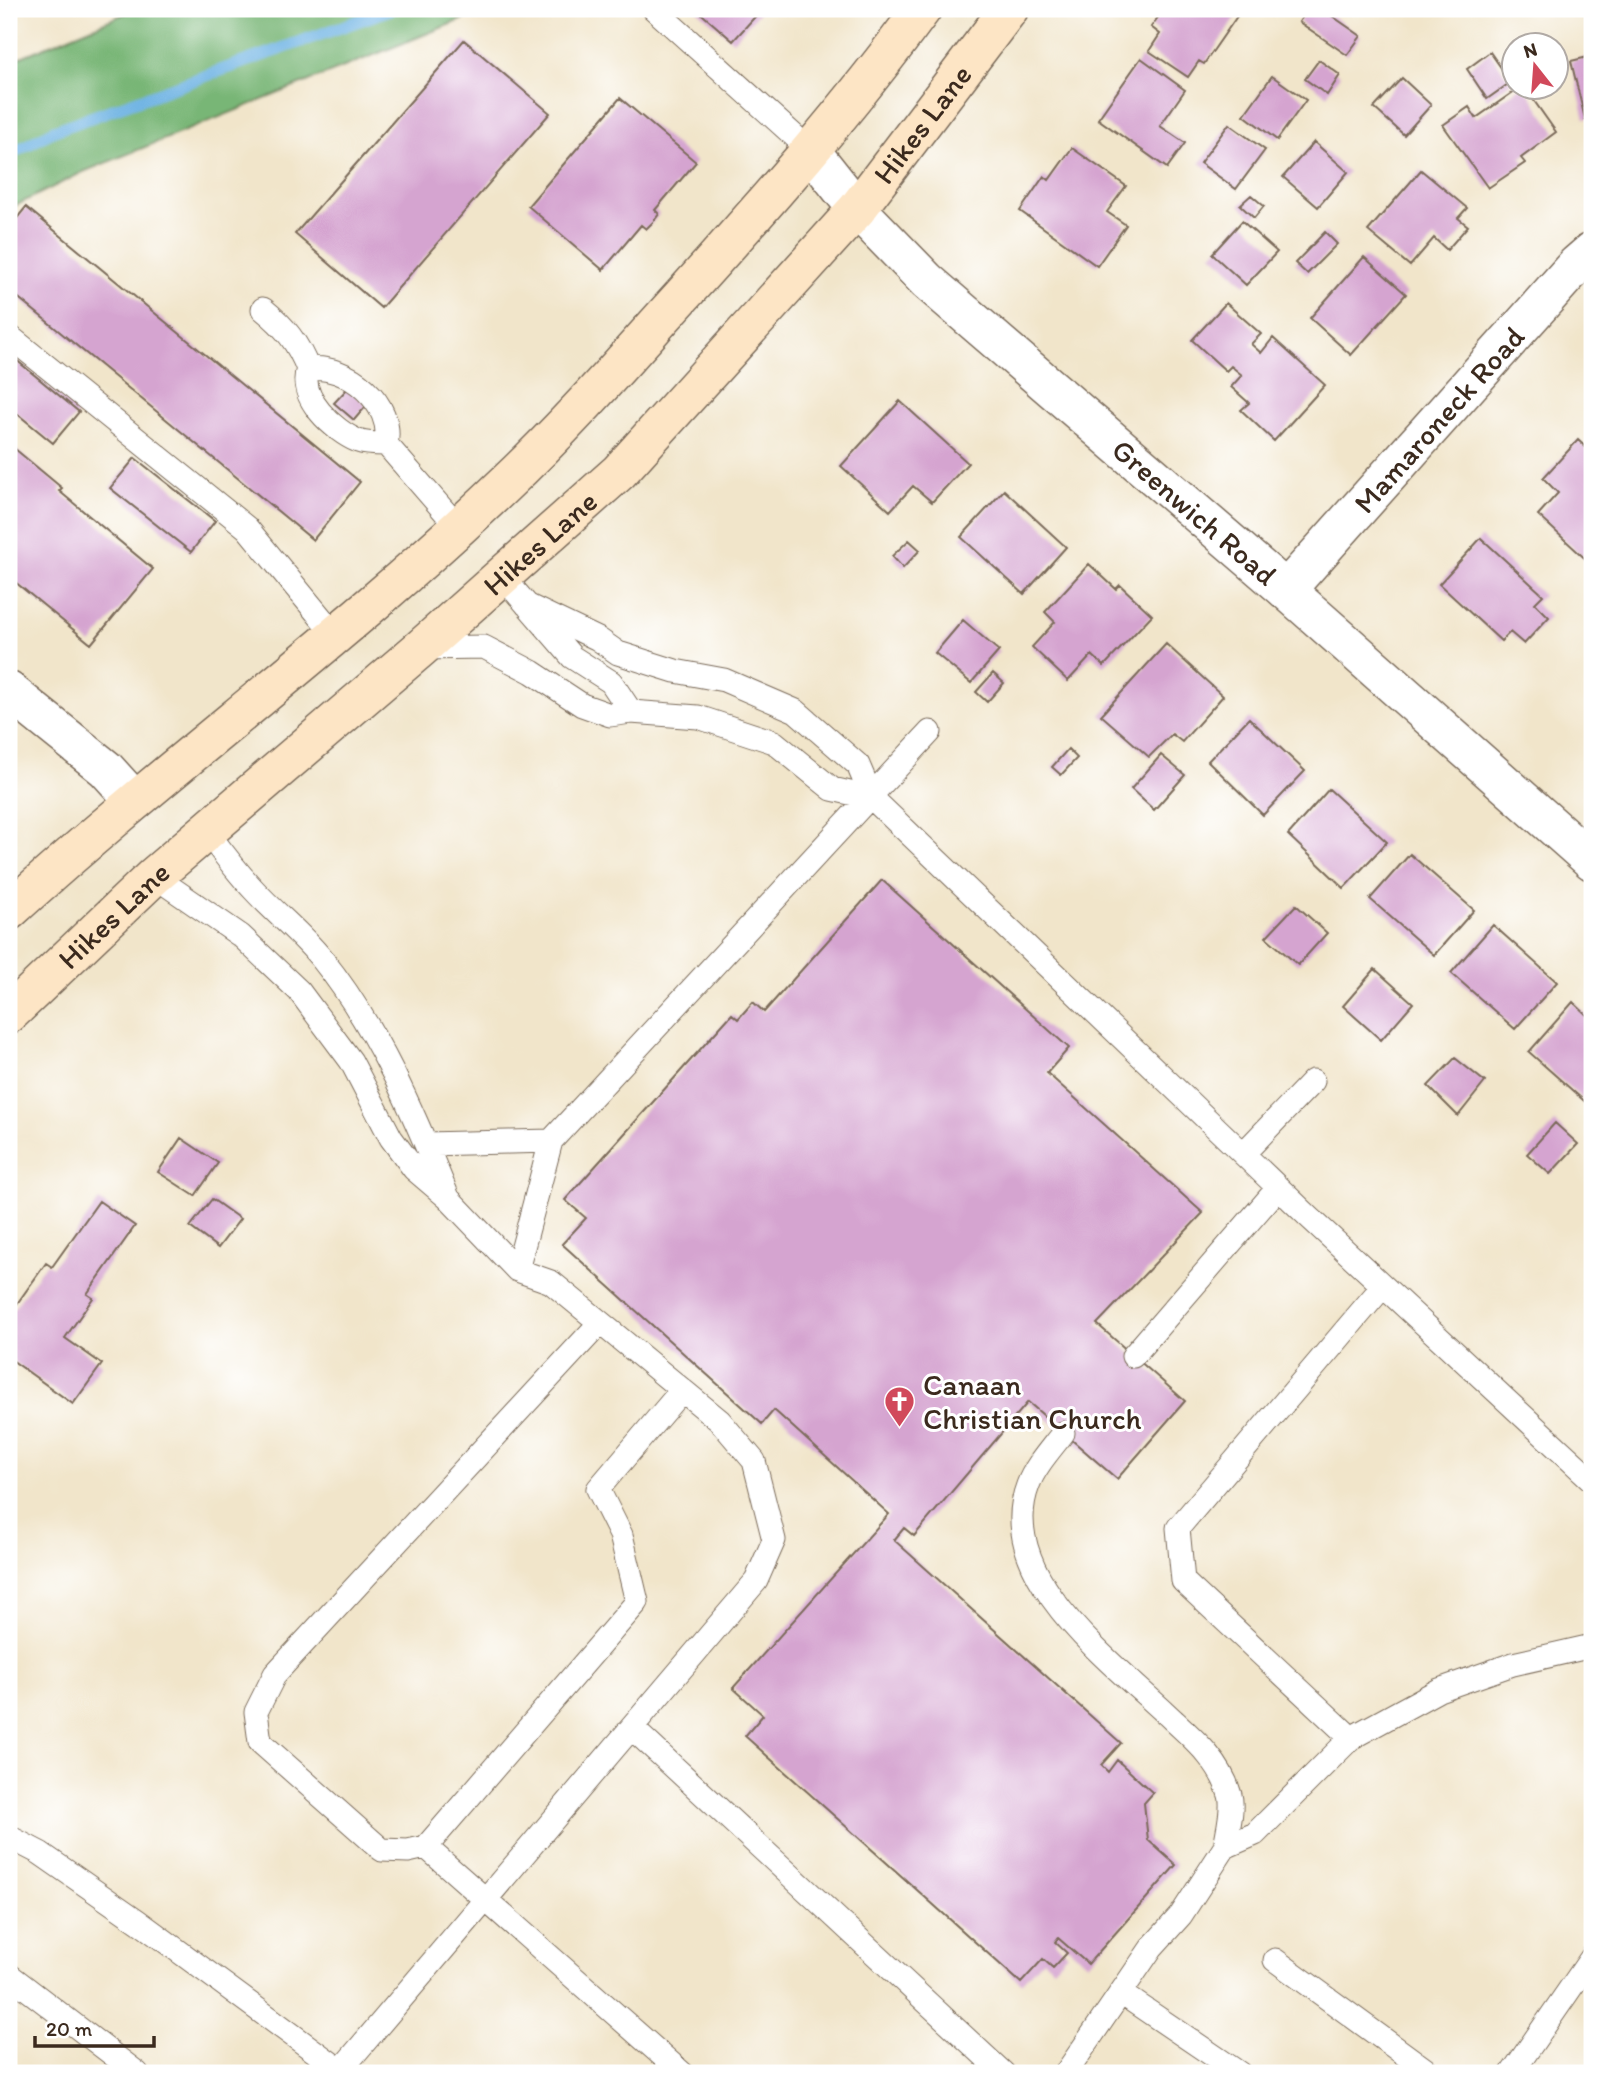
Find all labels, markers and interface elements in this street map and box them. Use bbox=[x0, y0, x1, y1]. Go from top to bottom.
north arrow bbox=[1500, 32, 1570, 102]
text: N bbox=[1521, 37, 1540, 63]
street label: Hikes Lane bbox=[865, 57, 979, 191]
street label: Mamaroneck Road bbox=[1345, 318, 1532, 520]
street label: Greenwich Road bbox=[1105, 430, 1285, 593]
street label: Hikes Lane bbox=[475, 482, 604, 603]
street label: Hikes Lane bbox=[50, 853, 177, 977]
place label: Canaan Christian Church bbox=[923, 1366, 1142, 1437]
church icon: Canaan Christian Church bbox=[883, 1384, 917, 1428]
scale bar bbox=[35, 2005, 154, 2049]
text: 20 m bbox=[46, 2016, 93, 2041]

